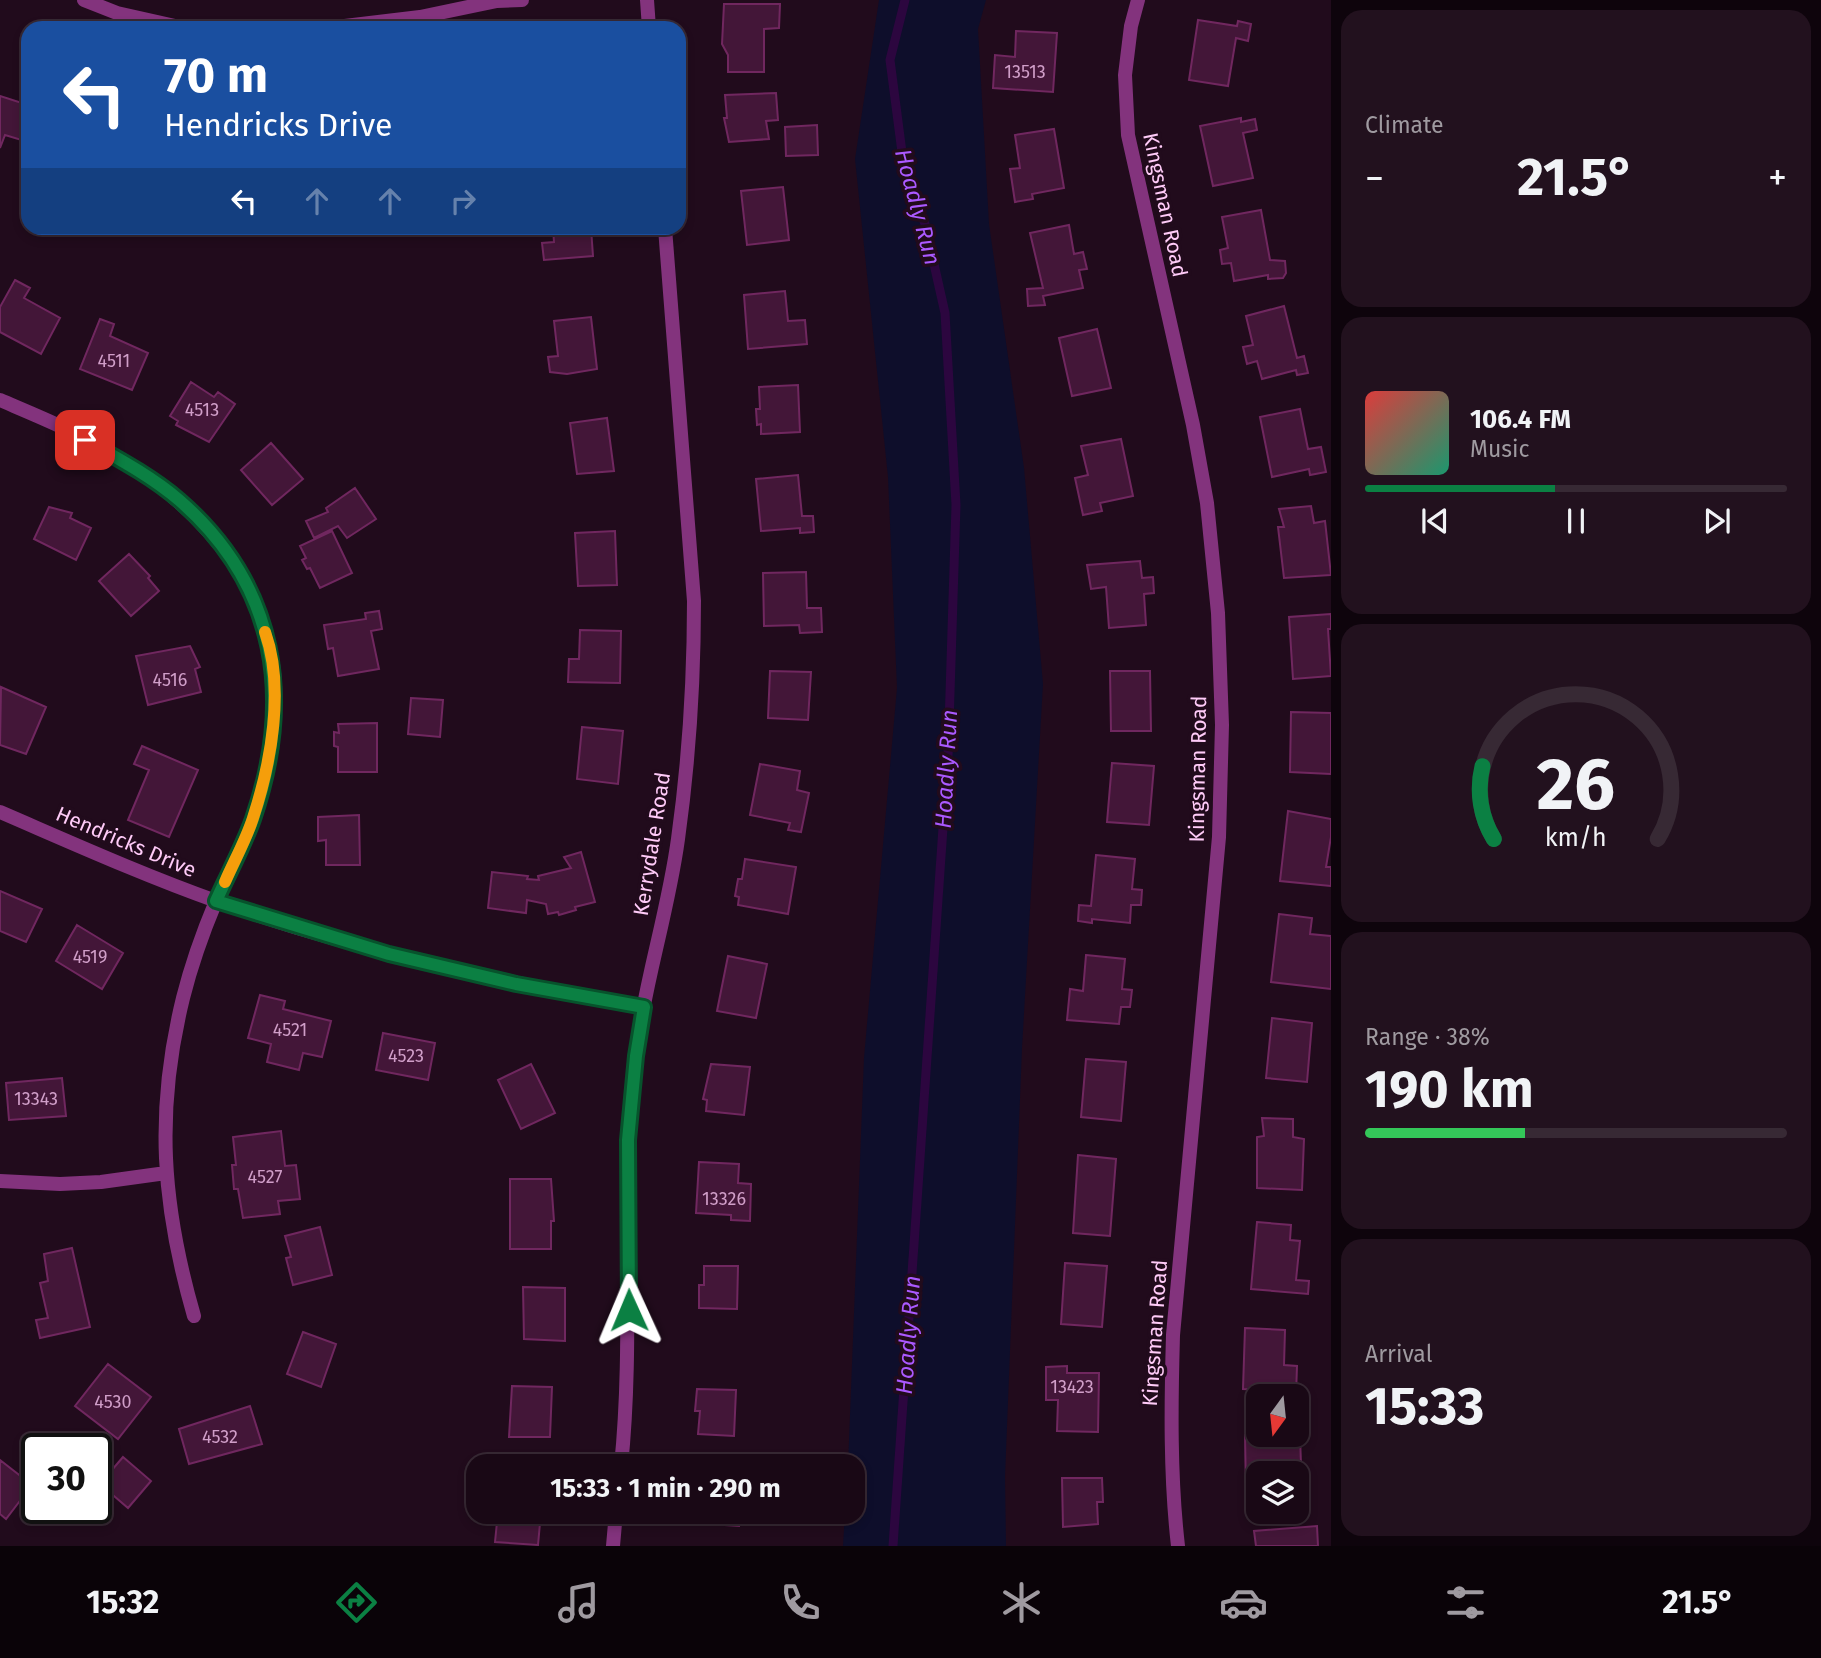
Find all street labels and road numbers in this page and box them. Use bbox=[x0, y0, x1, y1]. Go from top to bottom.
street label: Kingsman Road bbox=[1137, 130, 1193, 280]
street label: Kingsman Road bbox=[1184, 695, 1212, 843]
street label: Kerrydale Road bbox=[628, 770, 676, 918]
street label: Hendricks Drive bbox=[52, 801, 200, 883]
street label: Kingsman Road bbox=[1137, 1259, 1173, 1407]

